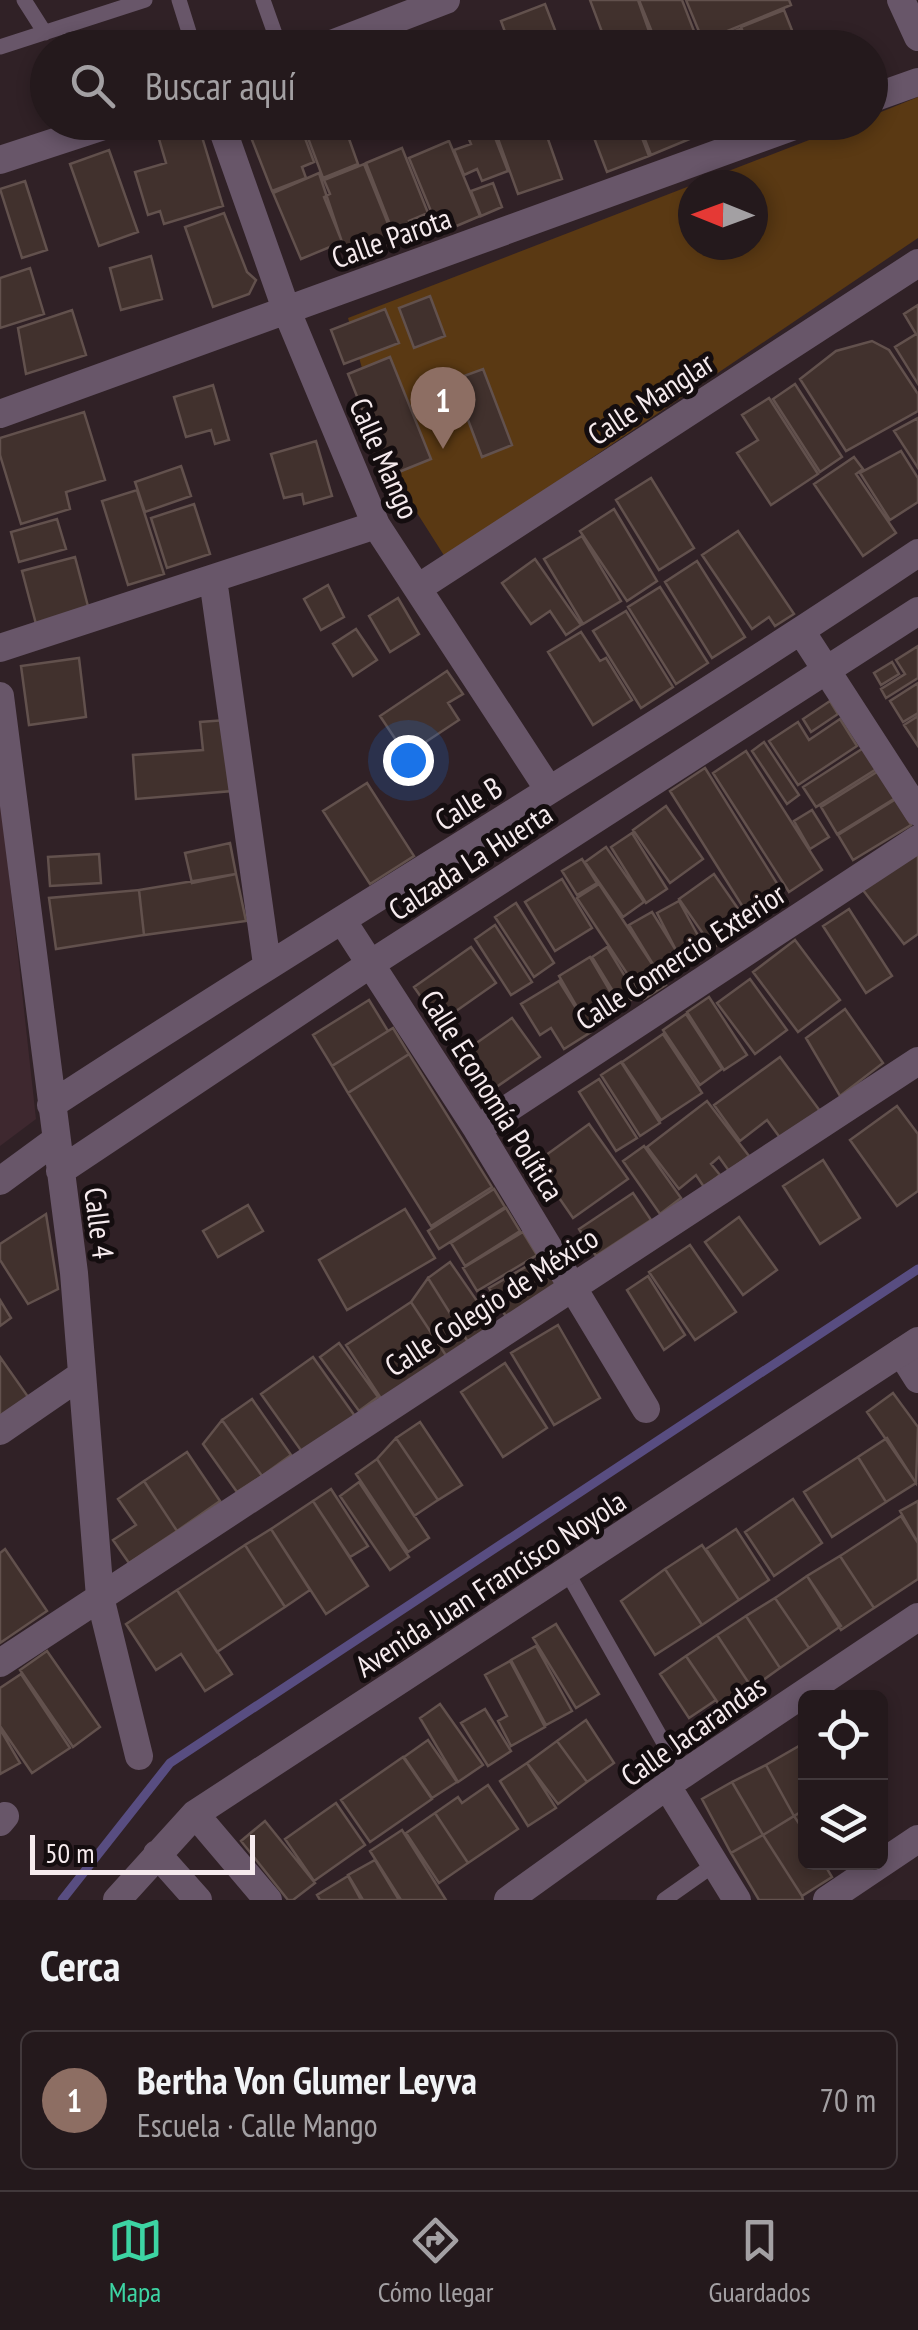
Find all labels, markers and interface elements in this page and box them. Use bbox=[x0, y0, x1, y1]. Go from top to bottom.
search box bbox=[30, 30, 888, 140]
icon: search bbox=[65, 58, 120, 113]
text: Buscar aquí bbox=[145, 61, 296, 110]
north arrow bbox=[678, 170, 768, 260]
street label: Calle Parota bbox=[326, 197, 456, 277]
street label: Calle Manglar bbox=[580, 342, 721, 453]
pin: 1 bbox=[410, 366, 476, 449]
street label: Calle Mango bbox=[341, 391, 429, 525]
your location bbox=[383, 735, 434, 786]
street label: Calle B bbox=[427, 767, 509, 839]
street label: Calzada La Huerta bbox=[381, 794, 559, 928]
street label: Calle Comercio Exterior bbox=[568, 873, 793, 1038]
street label: Calle Economía Política bbox=[413, 982, 573, 1208]
street label: Calle 4 bbox=[76, 1185, 124, 1261]
street label: Calle Colegio de México bbox=[377, 1217, 605, 1385]
street label: Avenida Juan Francisco Noyola bbox=[347, 1481, 633, 1685]
street label: Calle Jacarandas bbox=[613, 1666, 773, 1794]
map controls bbox=[798, 1690, 888, 1870]
button: locate bbox=[798, 1690, 888, 1780]
button: layers bbox=[798, 1780, 888, 1870]
scale bar bbox=[30, 1830, 255, 1874]
text: 50 m bbox=[45, 1834, 94, 1871]
text: Cerca bbox=[40, 1938, 120, 1993]
text: Bertha Von Glumer Leyva bbox=[137, 2055, 477, 2104]
text: 1 bbox=[67, 2079, 82, 2121]
text: 70 m bbox=[820, 2079, 876, 2121]
text: Escuela · Calle Mango bbox=[137, 2104, 378, 2146]
tab: Mapa bbox=[108, 2213, 163, 2310]
tab: Cómo llegar bbox=[378, 2213, 493, 2310]
tab: Guardados bbox=[709, 2213, 810, 2310]

